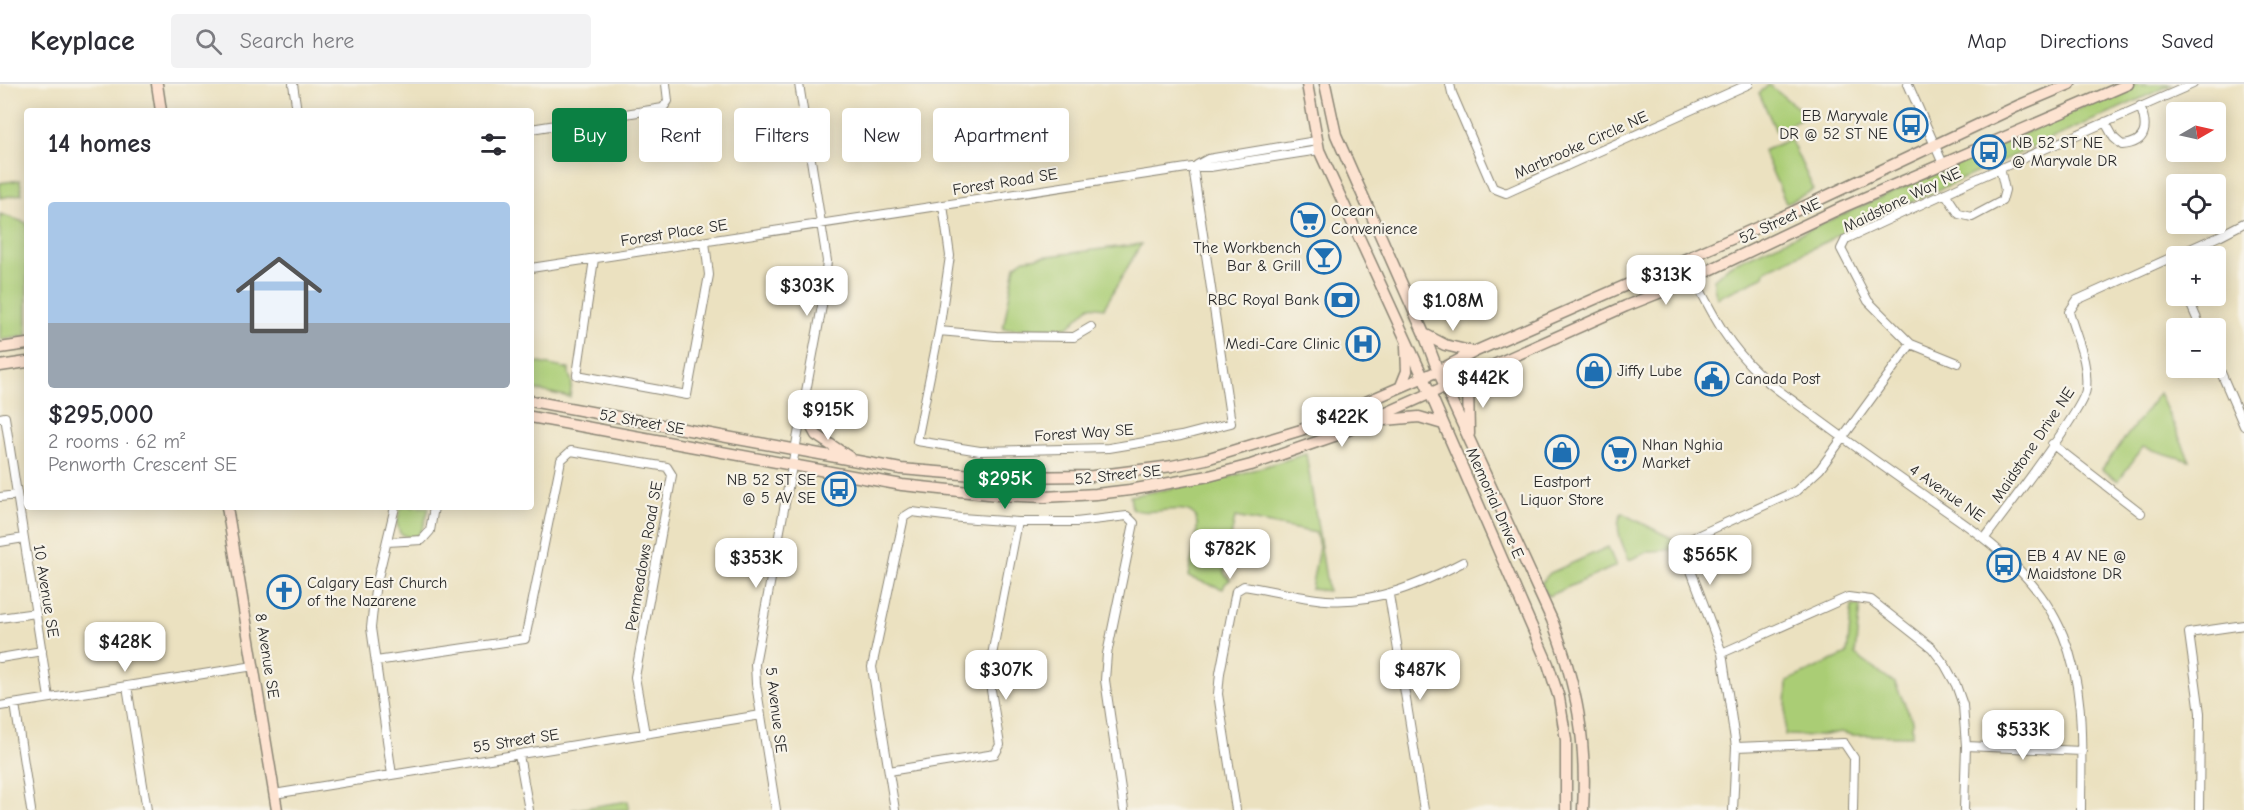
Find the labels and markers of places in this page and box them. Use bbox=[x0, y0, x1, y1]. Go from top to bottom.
place label: EB Maryvale DR @ 52 ST NE bbox=[1779, 107, 1888, 143]
bus stop icon: EB Maryvale DR @ 52 ST NE bbox=[1893, 107, 1929, 143]
bus stop icon: NB 52 ST NE @ Maryvale DR bbox=[1971, 134, 2007, 170]
place label: NB 52 ST NE @ Maryvale DR bbox=[2012, 134, 2117, 170]
supermarket icon: Ocean Convenience bbox=[1290, 202, 1326, 238]
place label: Ocean Convenience bbox=[1331, 202, 1418, 238]
place label: The Workbench Bar & Grill bbox=[1193, 239, 1301, 275]
bar icon: The Workbench Bar & Grill bbox=[1306, 239, 1342, 275]
pin: $313K bbox=[1624, 255, 1708, 306]
pin: $303K bbox=[765, 266, 849, 317]
pin: $1.08M bbox=[1404, 281, 1502, 332]
bank icon: RBC Royal Bank bbox=[1324, 282, 1360, 318]
place label: RBC Royal Bank bbox=[1208, 291, 1319, 309]
hospital icon: Medi-Care Clinic bbox=[1345, 326, 1381, 362]
place label: Medi-Care Clinic bbox=[1225, 335, 1340, 353]
shop icon: Jiffy Lube bbox=[1576, 353, 1612, 389]
pin: $442K bbox=[1441, 358, 1525, 409]
public building icon: Canada Post bbox=[1694, 361, 1730, 397]
place label: Jiffy Lube bbox=[1617, 362, 1682, 380]
place label: Canada Post bbox=[1735, 370, 1821, 388]
pin: $915K bbox=[786, 390, 870, 441]
pin: $422K bbox=[1300, 397, 1384, 448]
shop icon: Eastport Liquor Store bbox=[1544, 434, 1580, 470]
supermarket icon: Nhan Nghia Market bbox=[1601, 436, 1637, 472]
place label: Nhan Nghia Market bbox=[1642, 436, 1723, 472]
pin: $295K bbox=[963, 459, 1047, 510]
place label: NB 52 ST SE @ 5 AV SE bbox=[727, 471, 816, 507]
bus stop icon: NB 52 ST SE @ 5 AV SE bbox=[821, 471, 857, 507]
place label: Eastport Liquor Store bbox=[1520, 473, 1604, 509]
pin: $782K bbox=[1188, 529, 1272, 580]
pin: $565K bbox=[1668, 535, 1752, 586]
pin: $353K bbox=[714, 538, 798, 589]
bus stop icon: EB 4 AV NE @ Maidstone DR bbox=[1986, 547, 2022, 583]
place label: EB 4 AV NE @ Maidstone DR bbox=[2027, 547, 2126, 583]
church icon: Calgary East Church of the Nazarene bbox=[266, 574, 302, 610]
place label: Calgary East Church of the Nazarene bbox=[307, 574, 447, 610]
pin: $428K bbox=[83, 622, 167, 673]
pin: $307K bbox=[964, 650, 1048, 701]
pin: $487K bbox=[1378, 650, 1462, 701]
pin: $533K bbox=[1981, 710, 2065, 761]

